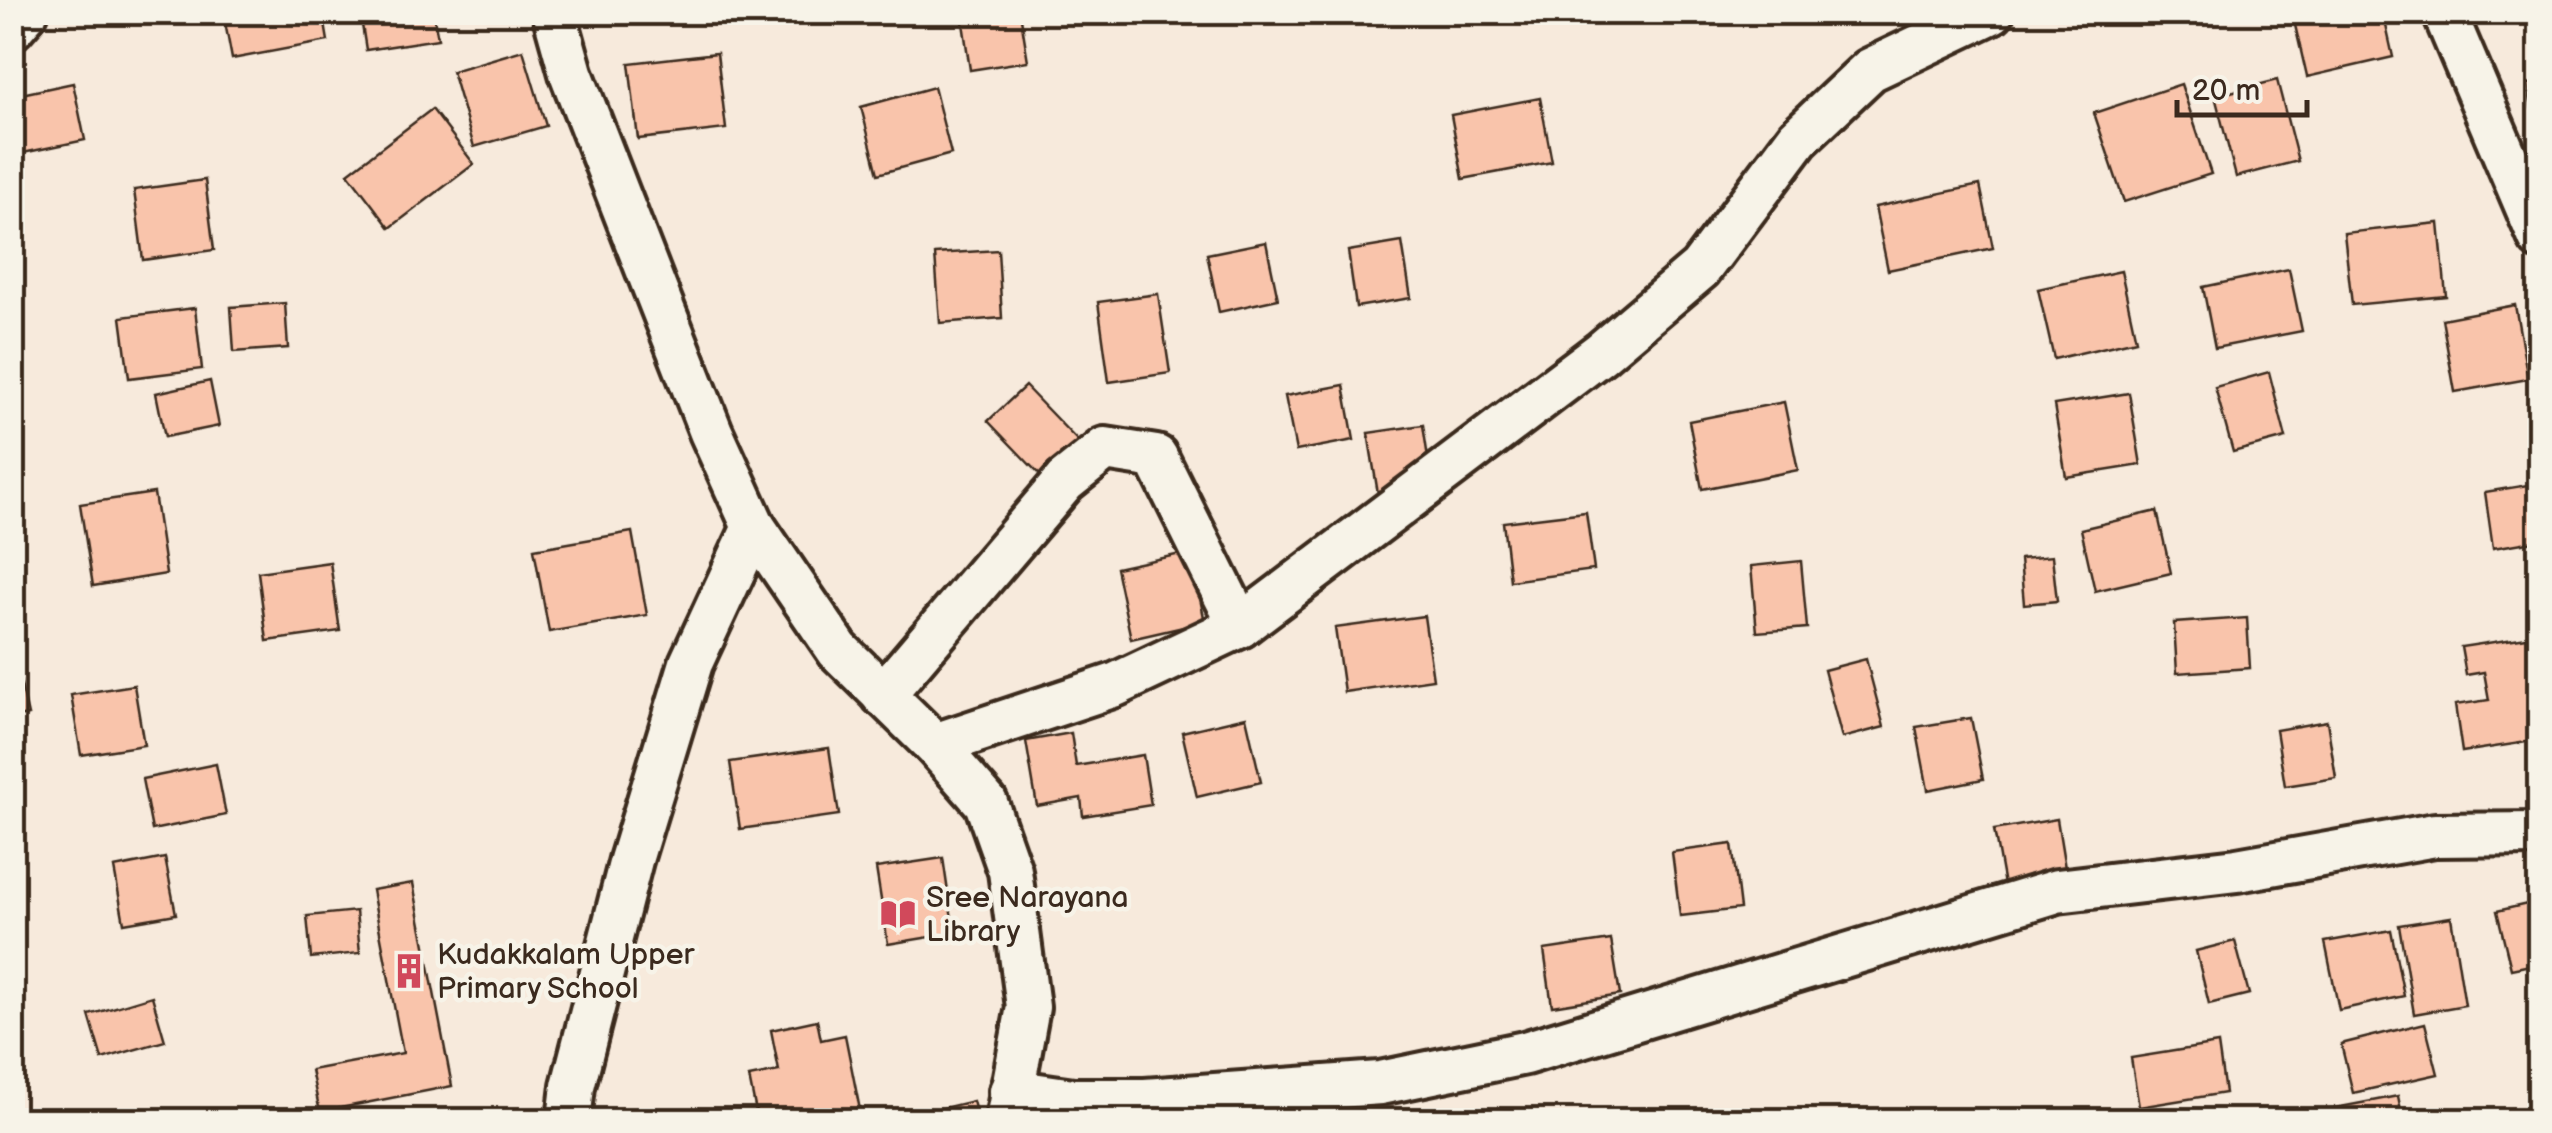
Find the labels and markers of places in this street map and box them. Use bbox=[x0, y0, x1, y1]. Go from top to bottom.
place label: Sree Narayana Library bbox=[926, 880, 1128, 950]
library icon: Sree Narayana Library bbox=[879, 895, 917, 933]
place label: Kudakkalam Upper Primary School bbox=[437, 937, 695, 1007]
building icon: Kudakkalam Upper Primary School bbox=[390, 952, 428, 990]

